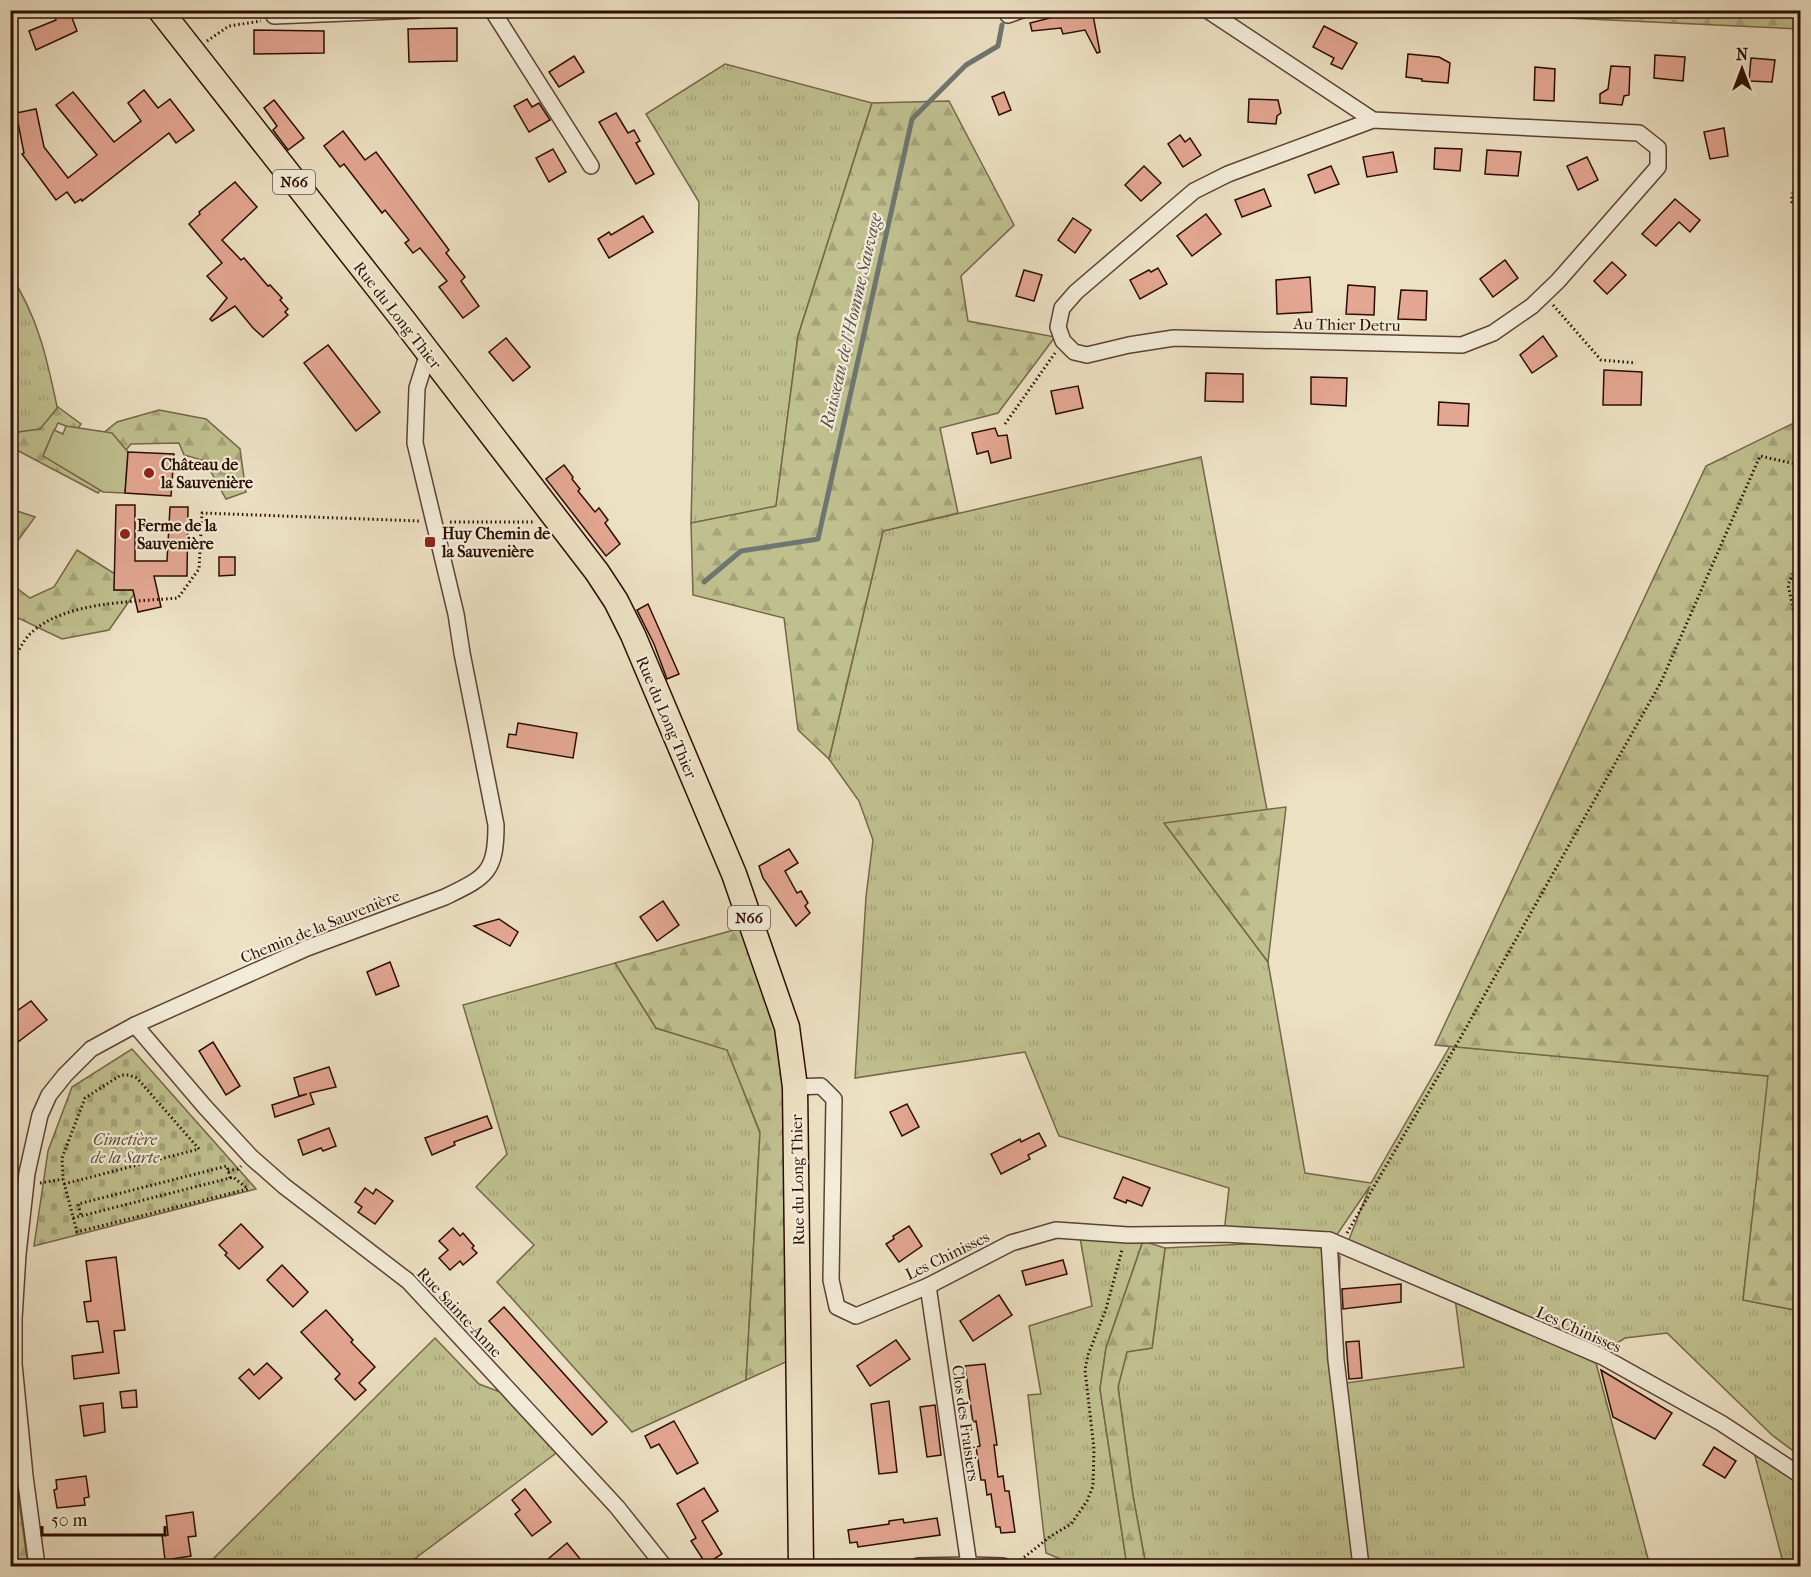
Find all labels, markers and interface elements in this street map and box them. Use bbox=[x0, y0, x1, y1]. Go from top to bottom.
north arrow bbox=[1712, 39, 1772, 99]
text: N bbox=[1736, 45, 1749, 64]
road number: N66 bbox=[273, 170, 315, 194]
water label: Ruisseau de l'Homme Sauvage bbox=[816, 211, 887, 432]
street label: Rue du Long Thier bbox=[350, 258, 446, 373]
street label: Au Thier Detru bbox=[1292, 314, 1401, 335]
place label: Château de la Sauvenière bbox=[160, 455, 253, 492]
marker: Château de la Sauvenière bbox=[142, 466, 156, 480]
place label: Ferme de la Sauvenière bbox=[136, 516, 217, 553]
place label: Huy Chemin de la Sauvenière bbox=[441, 524, 550, 561]
marker: Ferme de la Sauvenière bbox=[118, 527, 132, 541]
marker: Huy Chemin de la Sauvenière bbox=[423, 535, 437, 549]
street label: Rue du Long Thier bbox=[632, 653, 701, 781]
street label: Chemin de la Sauvenière bbox=[238, 886, 403, 967]
road number: N66 bbox=[728, 906, 770, 930]
street label: Rue du Long Thier bbox=[787, 1114, 808, 1246]
park label: Cimetière de la Sarte bbox=[91, 1130, 160, 1167]
street label: Les Chinisses bbox=[902, 1227, 992, 1284]
street label: Rue Sainte-Anne bbox=[413, 1264, 506, 1361]
street label: Les Chinisses bbox=[1533, 1302, 1624, 1357]
street label: Clos des Fraisiers bbox=[948, 1364, 983, 1482]
scale bar bbox=[42, 1499, 165, 1537]
text: 50 m bbox=[51, 1510, 88, 1531]

